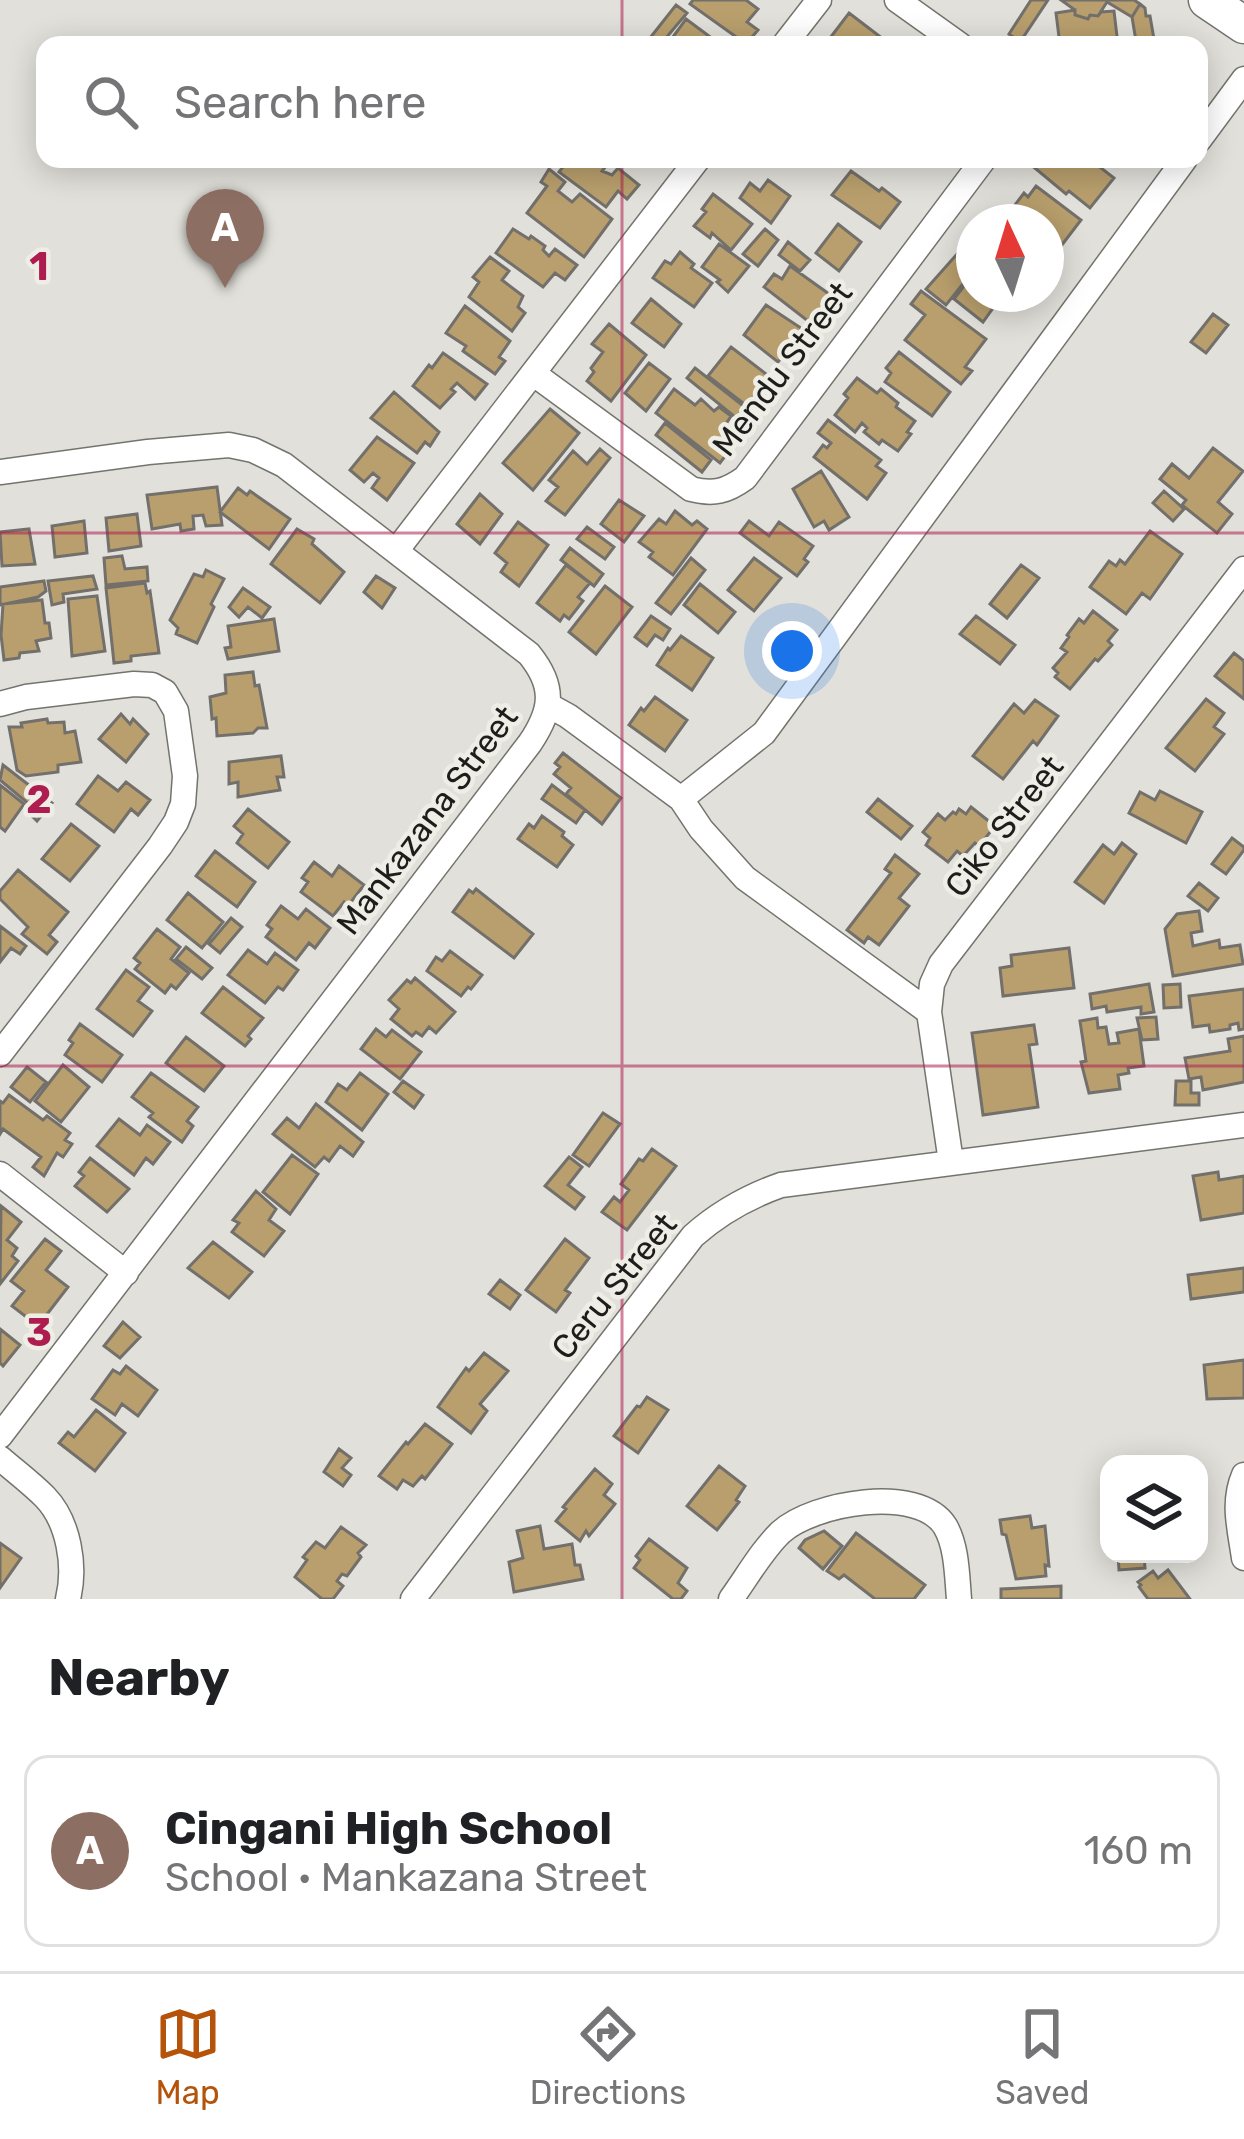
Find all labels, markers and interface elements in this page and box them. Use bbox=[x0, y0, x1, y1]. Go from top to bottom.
search box bbox=[36, 36, 1208, 168]
icon: search bbox=[78, 69, 144, 135]
text: Search here bbox=[174, 76, 426, 129]
pin: A bbox=[186, 189, 264, 288]
north arrow bbox=[956, 204, 1064, 312]
text: 1 bbox=[29, 244, 49, 290]
street label: Mendu Street bbox=[704, 274, 860, 464]
your location bbox=[762, 621, 822, 681]
street label: Mankazana Street bbox=[328, 698, 526, 942]
street label: Ciko Street bbox=[937, 747, 1071, 904]
text: 2 bbox=[26, 777, 52, 823]
street label: Ceru Street bbox=[543, 1205, 685, 1367]
text: 3 bbox=[26, 1310, 52, 1356]
map controls bbox=[1100, 1455, 1208, 1563]
button: layers bbox=[1100, 1455, 1208, 1563]
text: Nearby bbox=[48, 1647, 230, 1708]
text: Cingani High School bbox=[165, 1802, 612, 1855]
text: A bbox=[76, 1828, 104, 1874]
text: 160 m bbox=[1084, 1828, 1193, 1874]
text: School · Mankazana Street bbox=[165, 1855, 647, 1901]
tab: Map bbox=[155, 2001, 221, 2112]
tab: Directions bbox=[530, 2001, 686, 2112]
tab: Saved bbox=[995, 2001, 1089, 2112]

